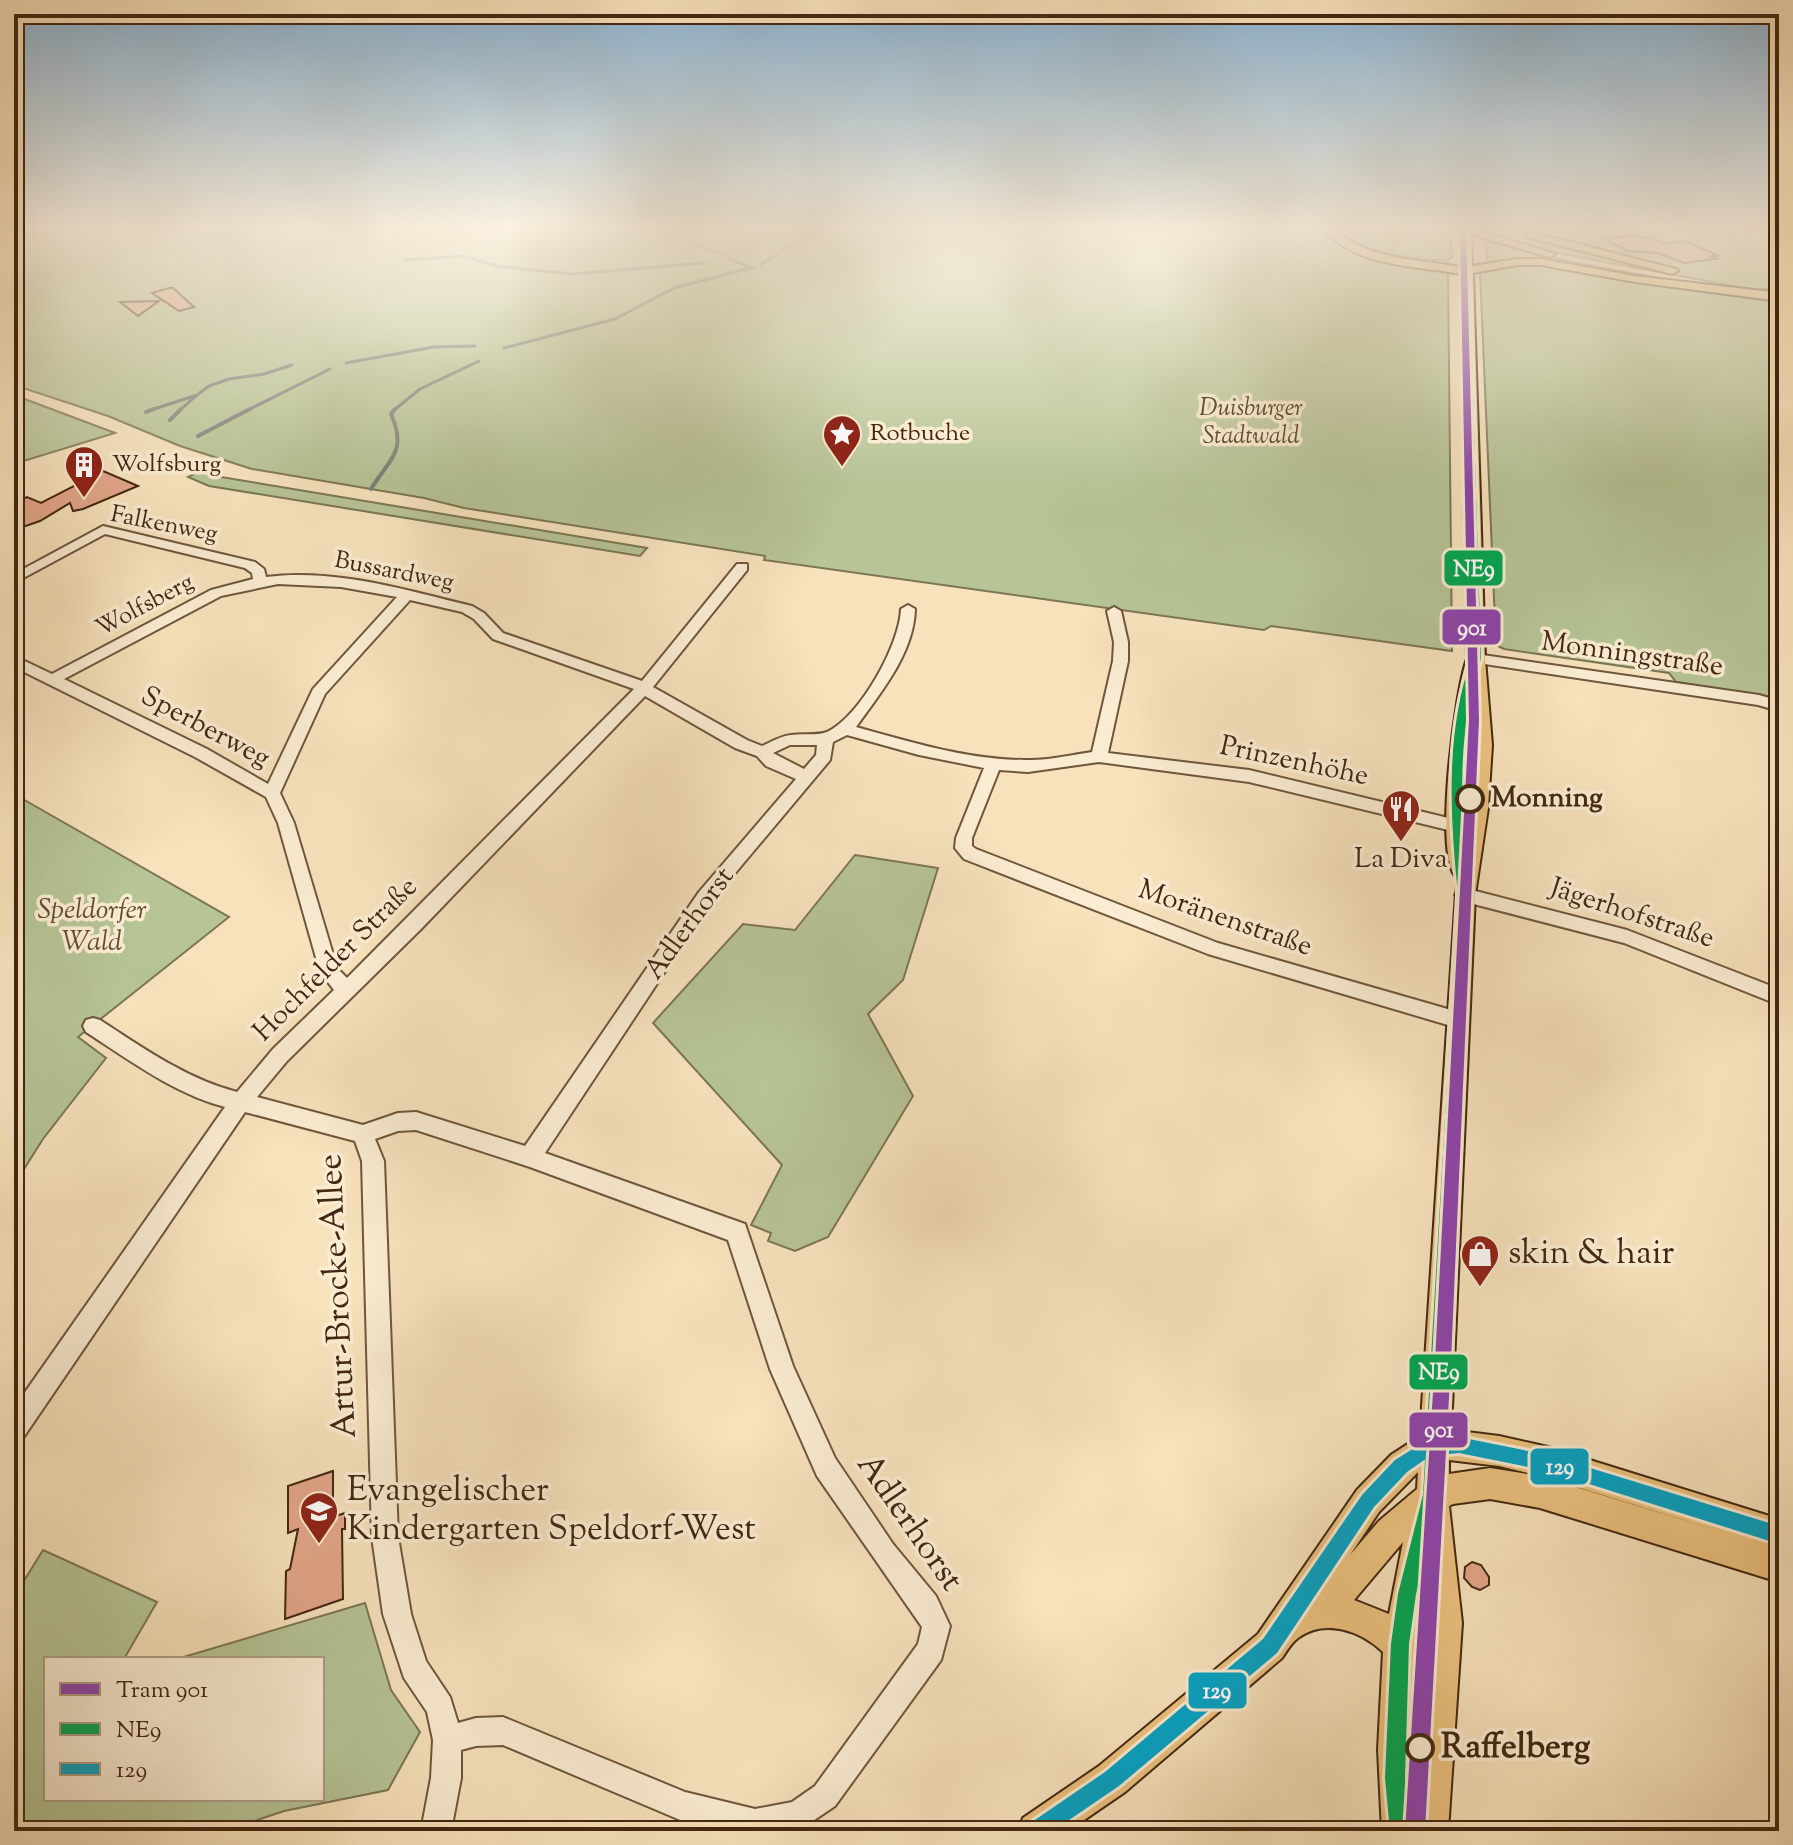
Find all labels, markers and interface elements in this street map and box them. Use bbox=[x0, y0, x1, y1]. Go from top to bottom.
park label: Duisburger Stadtwald bbox=[1199, 392, 1303, 454]
place icon: Rotbuche bbox=[821, 413, 863, 468]
place label: Rotbuche bbox=[870, 417, 970, 451]
building icon: Wolfsburg bbox=[63, 444, 105, 499]
place label: Wolfsburg bbox=[112, 448, 221, 482]
street label: Falkenweg bbox=[108, 498, 221, 552]
street label: Bussardweg bbox=[331, 544, 457, 600]
line badge: NE9 bbox=[1443, 549, 1504, 587]
text: NE9 bbox=[1453, 555, 1495, 587]
street label: Wolfsberg bbox=[90, 566, 200, 646]
line badge: 901 bbox=[1441, 608, 1502, 646]
text: 901 bbox=[1457, 614, 1487, 646]
street label: Monningstraße bbox=[1538, 622, 1726, 688]
street label: Sperberweg bbox=[133, 677, 277, 779]
street label: Prinzenhöhe bbox=[1216, 727, 1372, 797]
place label: Monning bbox=[1491, 779, 1603, 819]
marker: Monning bbox=[1456, 785, 1484, 813]
restaurant icon: La Diva bbox=[1380, 788, 1422, 843]
place label: La Diva bbox=[1354, 840, 1448, 880]
street label: Adlerhorst bbox=[635, 859, 745, 989]
street label: Jägerhofstraße bbox=[1543, 868, 1719, 959]
street label: Hochfelder Straße bbox=[245, 869, 427, 1051]
street label: Moränenstraße bbox=[1133, 871, 1317, 967]
park label: Speldorfer Wald bbox=[37, 891, 147, 963]
street label: Artur-Brocke-Allee bbox=[307, 1153, 371, 1439]
place label: skin & hair bbox=[1508, 1230, 1674, 1279]
shop icon: skin & hair bbox=[1459, 1233, 1501, 1288]
line badge: NE9 bbox=[1408, 1353, 1469, 1391]
text: NE9 bbox=[1418, 1358, 1460, 1390]
line badge: 901 bbox=[1408, 1411, 1469, 1449]
text: 901 bbox=[1424, 1416, 1454, 1448]
street label: Adlerhorst bbox=[843, 1444, 975, 1602]
line badge: 129 bbox=[1529, 1447, 1590, 1486]
text: 129 bbox=[1546, 1453, 1575, 1485]
place label: Evangelischer Kindergarten Speldorf-West bbox=[347, 1467, 756, 1555]
school or university icon: Evangelischer Kindergarten Speldorf-West bbox=[298, 1490, 340, 1545]
legend bbox=[44, 1657, 324, 1801]
line badge: 129 bbox=[1187, 1671, 1248, 1710]
text: Tram 901 bbox=[116, 1674, 208, 1708]
text: 129 bbox=[1203, 1677, 1232, 1709]
text: NE9 bbox=[116, 1714, 161, 1748]
place label: Raffelberg bbox=[1441, 1724, 1591, 1773]
marker: Raffelberg bbox=[1406, 1734, 1434, 1762]
text: 129 bbox=[116, 1754, 147, 1788]

